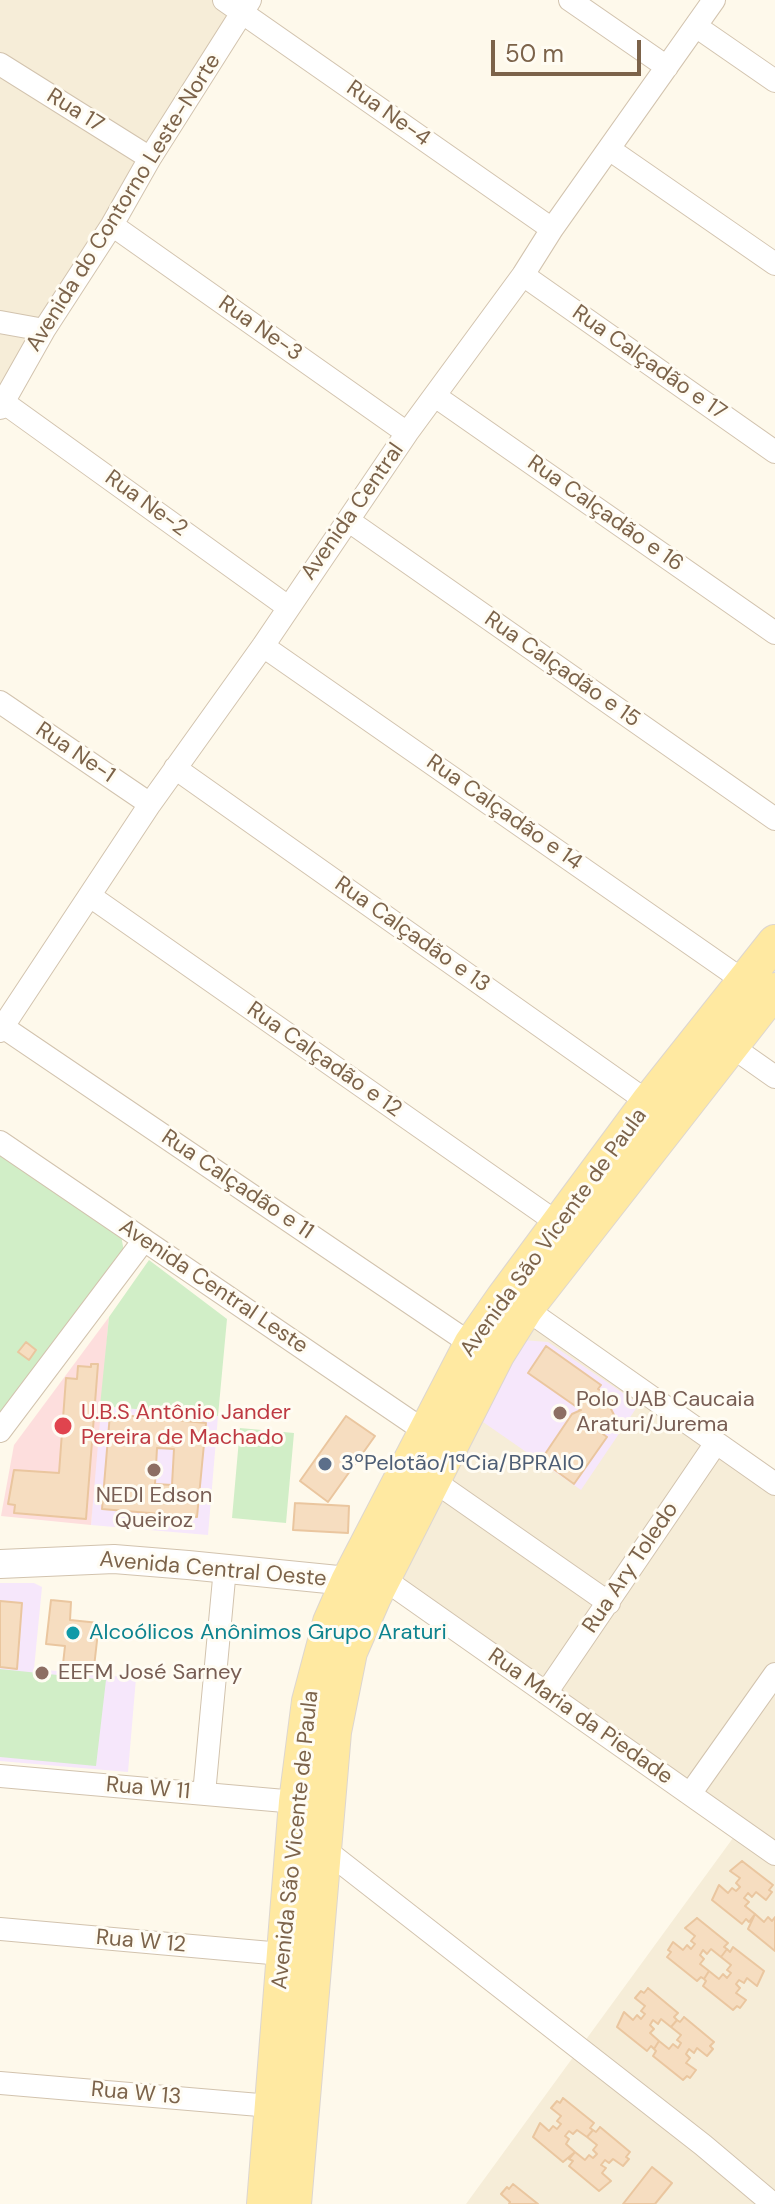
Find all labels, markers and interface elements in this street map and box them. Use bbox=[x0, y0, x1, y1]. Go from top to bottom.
scale bar bbox=[495, 24, 645, 74]
text: 50 m bbox=[505, 38, 564, 69]
street label: Avenida do Contorno Leste-Norte bbox=[21, 49, 227, 357]
street label: Rua Ne-4 bbox=[341, 76, 435, 152]
street label: Rua 17 bbox=[42, 83, 108, 139]
street label: Rua Ne-3 bbox=[213, 291, 307, 367]
street label: Rua Calçadão e 17 bbox=[567, 300, 731, 426]
street label: Avenida Central bbox=[296, 438, 410, 586]
street label: Rua Calçadão e 16 bbox=[522, 450, 688, 578]
street label: Rua Ne-2 bbox=[100, 465, 192, 543]
street label: Rua Calçadão e 15 bbox=[479, 606, 645, 734]
street label: Rua Ne-1 bbox=[30, 717, 120, 789]
street label: Rua Calçadão e 14 bbox=[421, 749, 587, 877]
street label: Rua Calçadão e 13 bbox=[329, 872, 495, 998]
street label: Rua Calçadão e 12 bbox=[241, 997, 407, 1123]
street label: Avenida São Vicente de Paula bbox=[455, 1104, 653, 1362]
street label: Rua Calçadão e 11 bbox=[156, 1124, 318, 1246]
street label: Avenida Central Leste bbox=[114, 1214, 312, 1360]
place label: Polo UAB Caucaia Araturi/Jurema bbox=[576, 1387, 755, 1438]
place label: U.B.S Antônio Jander Pereira de Machado bbox=[81, 1400, 291, 1452]
marker: Polo UAB Caucaia Araturi/Jurema bbox=[551, 1404, 569, 1422]
marker: U.B.S Antônio Jander Pereira de Machado bbox=[52, 1415, 74, 1437]
place label: 3ºPelotão/1ªCia/BPRAIO bbox=[341, 1451, 584, 1477]
marker: 3ºPelotão/1ªCia/BPRAIO bbox=[316, 1455, 334, 1473]
marker: NEDI Edson Queiroz bbox=[145, 1461, 163, 1479]
place label: NEDI Edson Queiroz bbox=[96, 1483, 212, 1534]
street label: Rua Ary Toledo bbox=[578, 1498, 684, 1638]
street label: Avenida Central Oeste bbox=[98, 1547, 328, 1593]
place label: Alcoólicos Anônimos Grupo Araturi bbox=[89, 1620, 447, 1646]
marker: Alcoólicos Anônimos Grupo Araturi bbox=[64, 1624, 82, 1642]
street label: Rua Maria da Piedade bbox=[483, 1643, 677, 1791]
place label: EEFM José Sarney bbox=[58, 1660, 242, 1686]
marker: EEFM José Sarney bbox=[33, 1664, 51, 1682]
street label: Avenida São Vicente de Paula bbox=[267, 1689, 325, 1991]
street label: Rua W 11 bbox=[105, 1772, 191, 1806]
street label: Rua W 12 bbox=[95, 1925, 187, 1959]
street label: Rua W 13 bbox=[90, 2077, 182, 2111]

